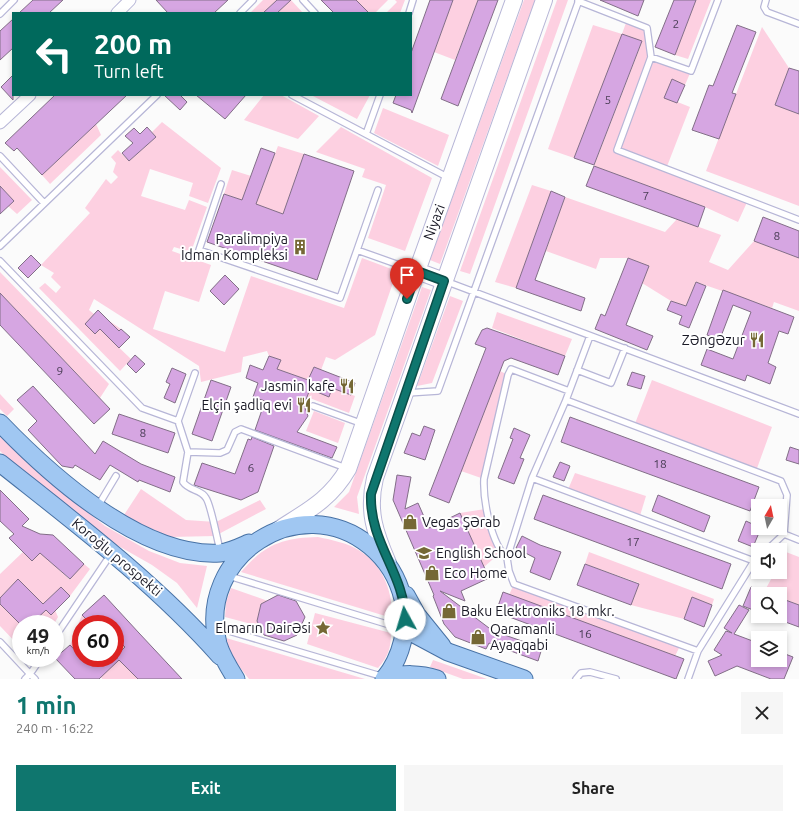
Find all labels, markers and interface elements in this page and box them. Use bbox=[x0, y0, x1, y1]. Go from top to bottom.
house number: 2 bbox=[673, 17, 679, 30]
icon: left bbox=[28, 28, 80, 80]
text: 200 m bbox=[94, 28, 172, 59]
text: Turn left bbox=[94, 61, 164, 81]
house number: 5 bbox=[605, 93, 611, 106]
house number: 7 bbox=[643, 189, 649, 202]
street label: Niyazi bbox=[420, 202, 448, 242]
house number: 8 bbox=[774, 229, 781, 242]
place label: Paralimpiya İdman Kompleksi bbox=[181, 231, 288, 263]
building icon: Paralimpiya İdman Kompleksi bbox=[291, 238, 309, 256]
pin bbox=[390, 258, 424, 299]
icon: arrive bbox=[396, 264, 418, 286]
restaurant icon: Zəngəzur bbox=[748, 331, 766, 349]
place label: Zəngəzur bbox=[682, 332, 746, 348]
house number: 9 bbox=[57, 364, 63, 377]
restaurant icon: Jasmin kafe bbox=[338, 377, 356, 395]
place label: Jasmin kafe bbox=[261, 378, 335, 394]
restaurant icon: Elçin şadlıq evi bbox=[295, 396, 313, 414]
place label: Elçin şadlıq evi bbox=[201, 397, 292, 413]
house number: 8 bbox=[140, 426, 147, 439]
house number: 18 bbox=[653, 457, 667, 470]
house number: 6 bbox=[248, 461, 255, 474]
north arrow bbox=[751, 499, 787, 535]
map controls bbox=[751, 499, 787, 667]
shop icon: Vegas Şərab bbox=[401, 513, 419, 531]
place label: Vegas Şərab bbox=[422, 514, 500, 530]
street label: Koroğlu prospekti bbox=[69, 515, 165, 599]
house number: 17 bbox=[626, 535, 640, 548]
button: sound bbox=[751, 543, 787, 579]
school or university icon: English School bbox=[415, 544, 433, 562]
place label: English School bbox=[436, 545, 526, 561]
shop icon: Eco Home bbox=[423, 564, 441, 582]
place label: Eco Home bbox=[444, 565, 507, 581]
button: search bbox=[751, 587, 787, 623]
position arrow bbox=[384, 598, 426, 640]
shop icon: Baku Elektroniks 18 mkr. bbox=[440, 602, 458, 620]
place label: Baku Elektroniks 18 mkr. bbox=[461, 603, 615, 619]
speed limit sign: 60 bbox=[72, 615, 124, 667]
place icon: Elmarın Dairəsi bbox=[314, 619, 332, 637]
place label: Elmarın Dairəsi bbox=[215, 620, 311, 636]
place label: Qaramanli Ayaqqabi bbox=[490, 621, 555, 653]
text: 49 bbox=[27, 624, 49, 647]
house number: 16 bbox=[578, 627, 592, 640]
shop icon: Qaramanli Ayaqqabi bbox=[469, 628, 487, 646]
button: layers bbox=[751, 631, 787, 667]
text: km/h bbox=[26, 645, 50, 656]
text: 1 min bbox=[16, 692, 77, 719]
button: close bbox=[741, 692, 783, 734]
text: 240 m · 16:22 bbox=[16, 721, 94, 735]
button: Exit bbox=[16, 765, 396, 811]
button: Share bbox=[404, 765, 783, 811]

